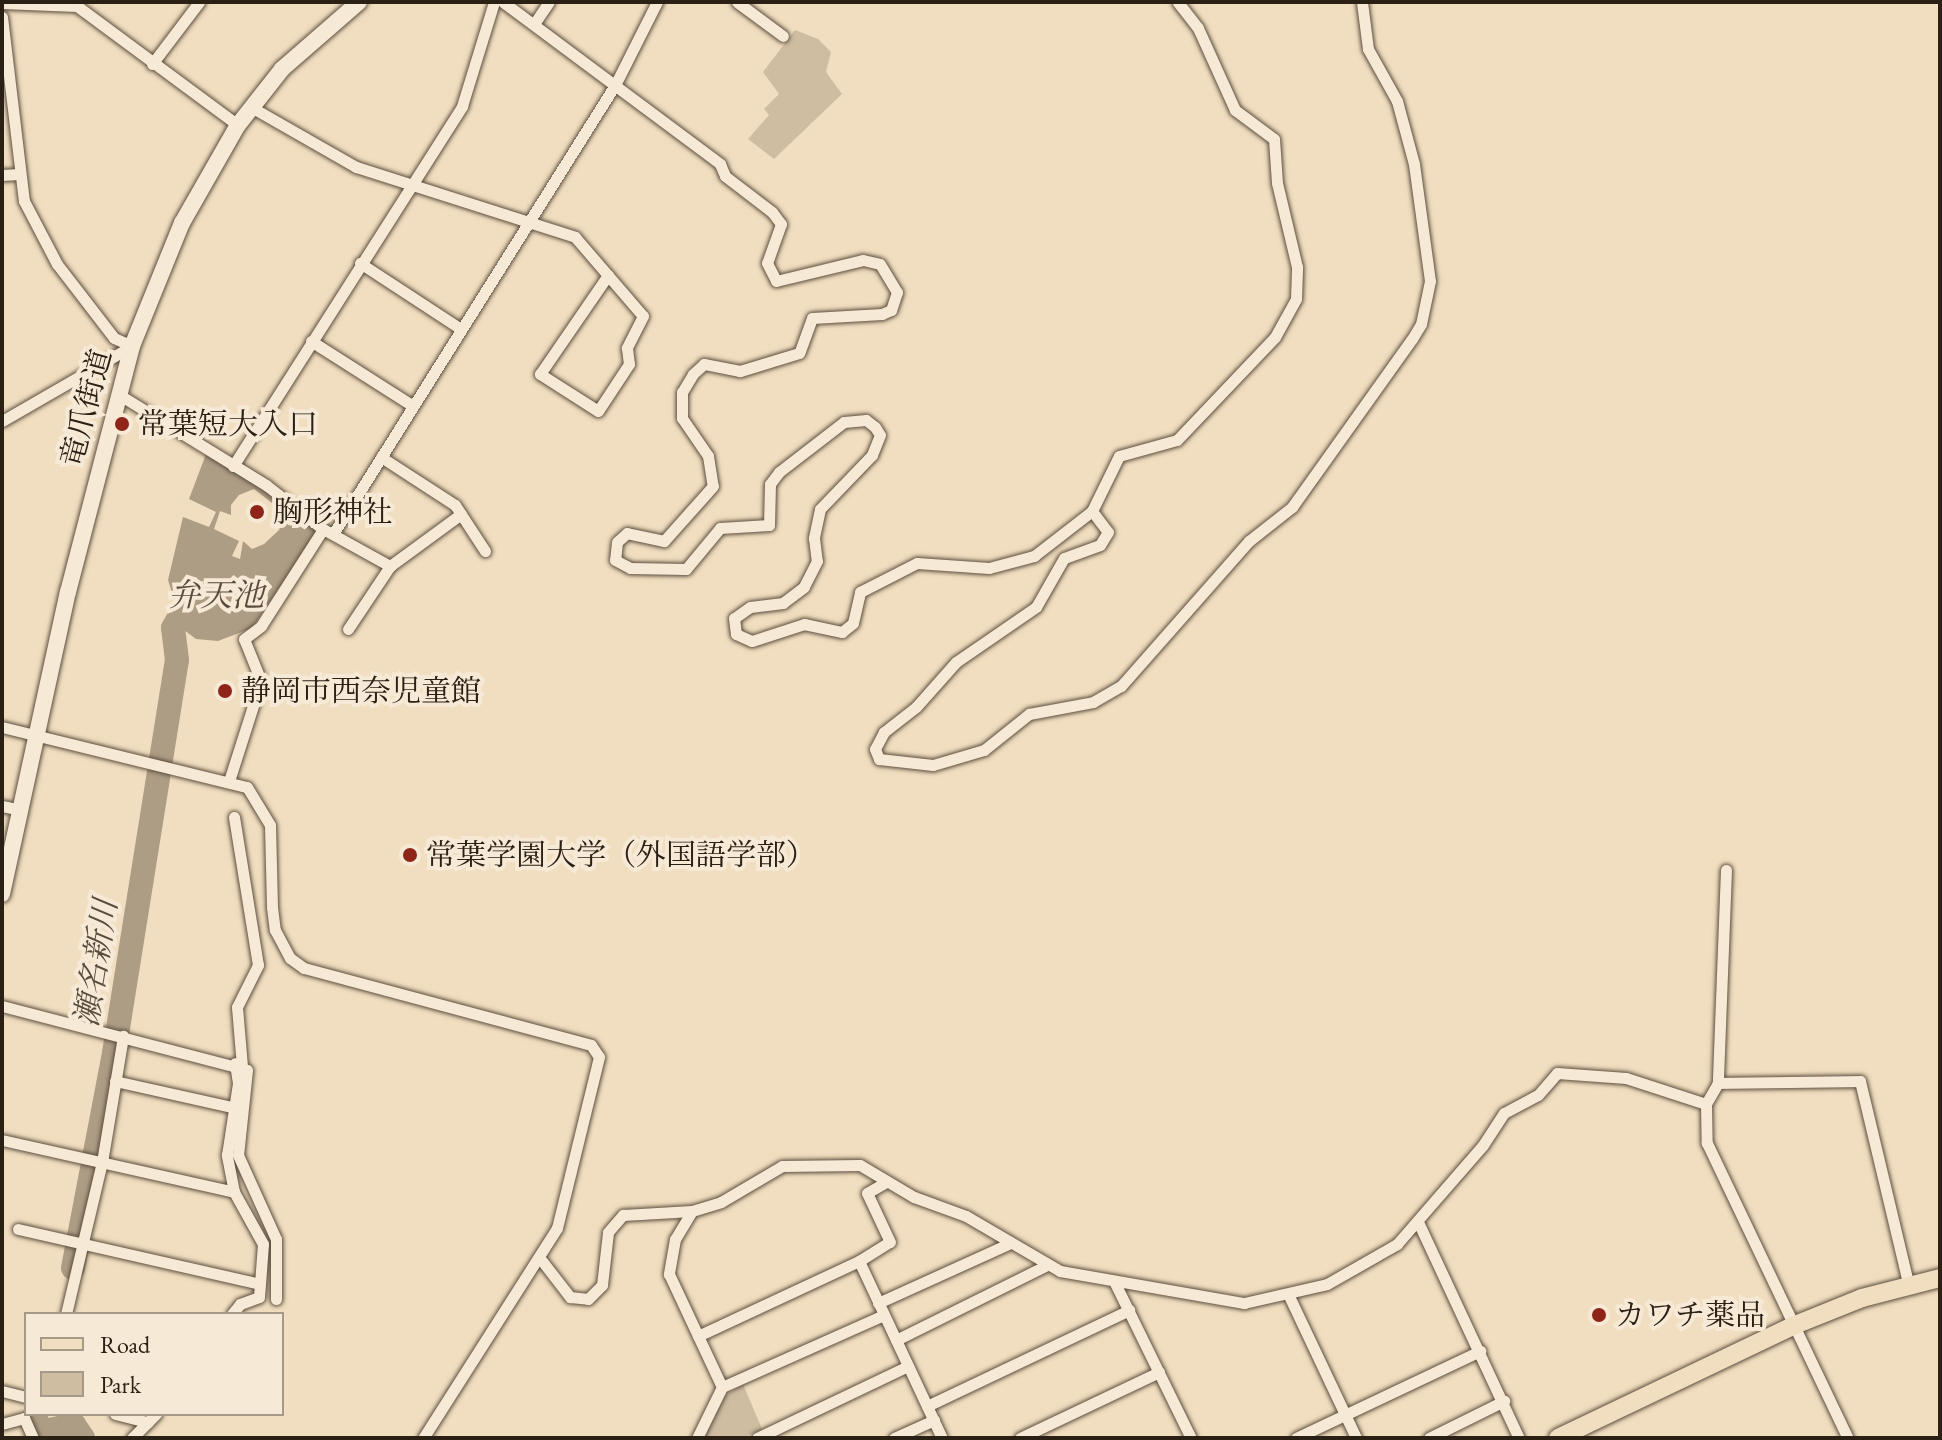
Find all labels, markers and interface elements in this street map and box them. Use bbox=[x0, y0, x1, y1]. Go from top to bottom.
street label: 竜爪街道 bbox=[53, 345, 119, 471]
place label: 常葉短大入口 bbox=[138, 406, 318, 442]
marker: 常葉短大入口 bbox=[113, 415, 131, 433]
place label: 胸形神社 bbox=[273, 494, 393, 530]
marker: 胸形神社 bbox=[248, 503, 266, 521]
water label: 弁天池 bbox=[168, 576, 264, 614]
place label: 静岡市西奈児童館 bbox=[241, 673, 481, 709]
marker: 静岡市西奈児童館 bbox=[216, 682, 234, 700]
place label: 常葉学園大学（外国語学部） bbox=[426, 837, 816, 873]
marker: 常葉学園大学（外国語学部） bbox=[401, 846, 419, 864]
water label: 瀬名新川 bbox=[67, 897, 125, 1029]
place label: カワチ薬品 bbox=[1615, 1297, 1765, 1333]
marker: カワチ薬品 bbox=[1590, 1306, 1608, 1324]
legend bbox=[24, 1312, 284, 1416]
text: Road bbox=[100, 1329, 150, 1360]
text: Park bbox=[100, 1369, 141, 1400]

